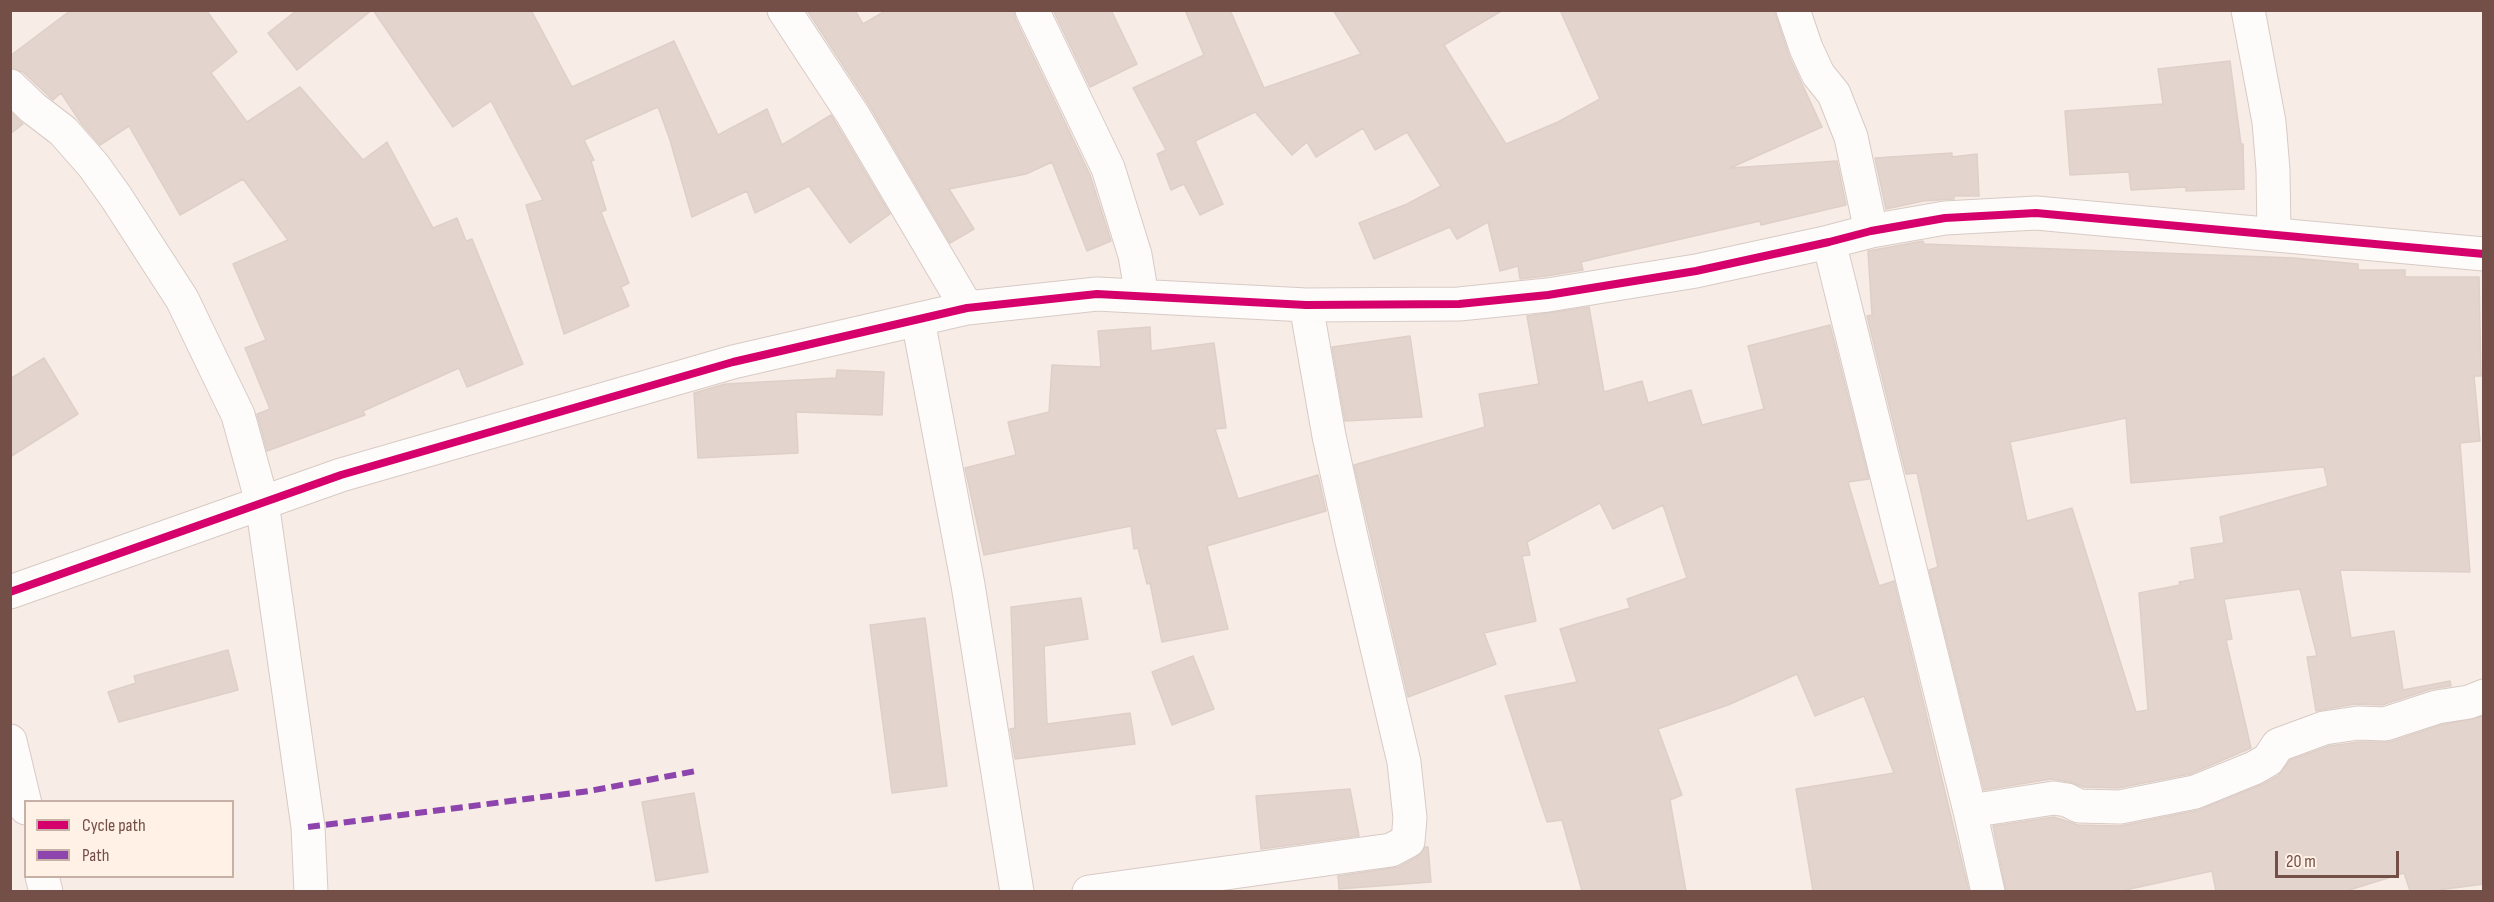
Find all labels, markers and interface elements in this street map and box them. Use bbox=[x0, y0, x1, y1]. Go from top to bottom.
legend bbox=[24, 800, 234, 878]
text: Cycle path bbox=[82, 815, 146, 836]
scale bar bbox=[2278, 839, 2402, 877]
text: Path bbox=[82, 845, 110, 866]
text: 20 m bbox=[2286, 851, 2316, 872]

